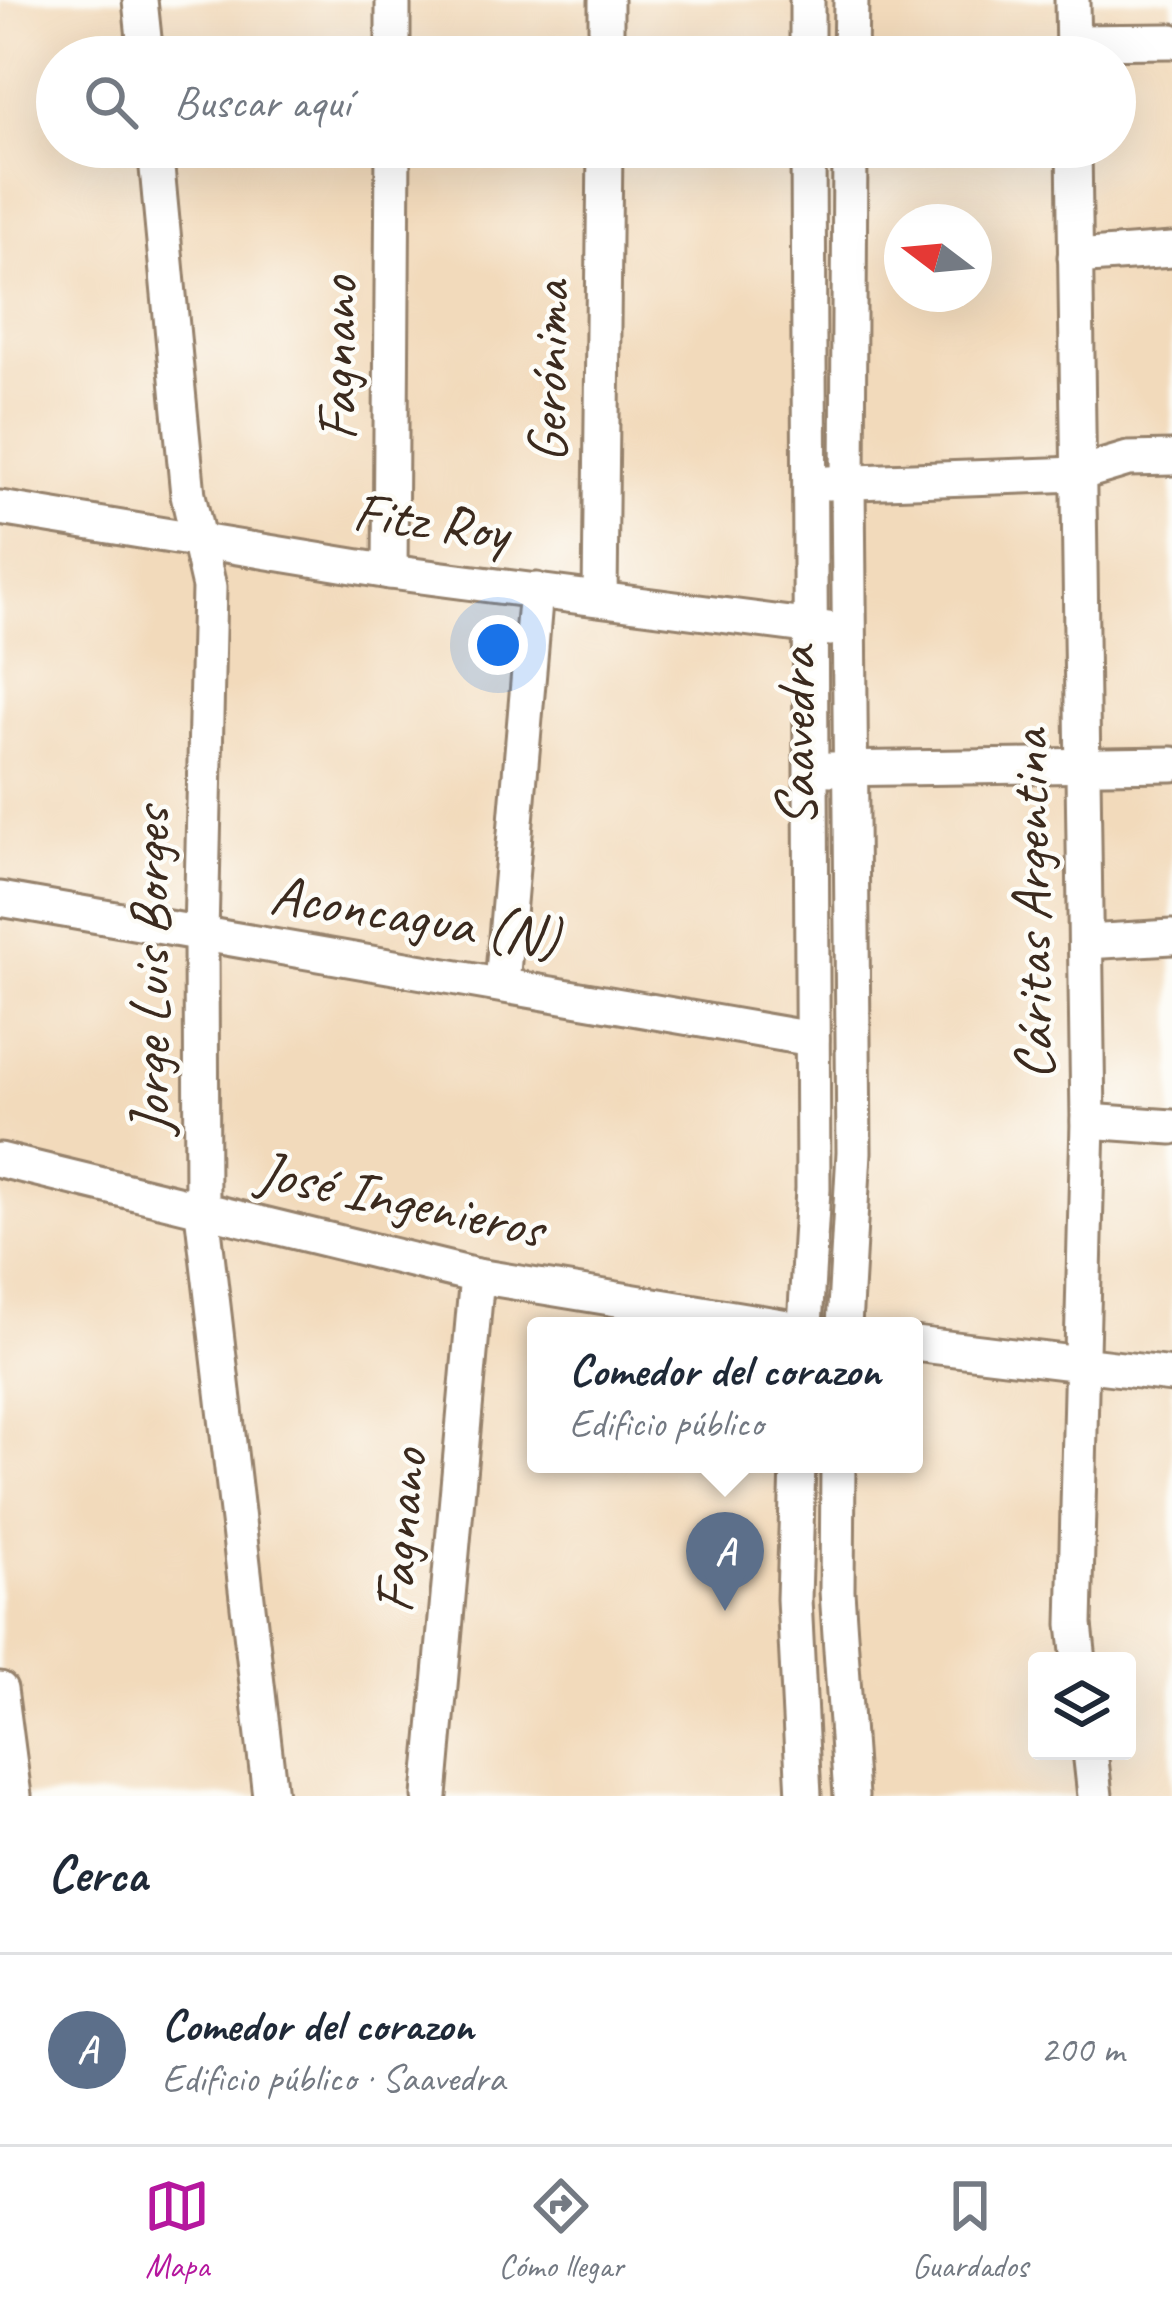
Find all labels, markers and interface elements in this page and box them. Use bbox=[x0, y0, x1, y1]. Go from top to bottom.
search box bbox=[36, 36, 1136, 168]
icon: search bbox=[78, 69, 144, 135]
text: Buscar aquí bbox=[174, 74, 350, 131]
north arrow bbox=[884, 204, 992, 312]
street label: Fagnano bbox=[301, 274, 373, 441]
street label: Gerónima bbox=[510, 278, 586, 463]
street label: Fitz Roy bbox=[349, 475, 518, 568]
your location bbox=[468, 615, 528, 675]
street label: Saavedra bbox=[760, 643, 832, 827]
street label: Cáritas Argentina bbox=[992, 726, 1070, 1080]
street label: Jorge Luis Borges bbox=[114, 803, 186, 1138]
street label: Aconcagua (N) bbox=[266, 858, 567, 975]
street label: José Ingenieros bbox=[249, 1133, 555, 1265]
popup bbox=[527, 1317, 923, 1473]
text: Comedor del corazon bbox=[569, 1342, 881, 1399]
text: Edificio público bbox=[569, 1399, 763, 1448]
street label: Fagnano bbox=[357, 1444, 443, 1616]
pin: A bbox=[686, 1512, 764, 1611]
map controls bbox=[1028, 1652, 1136, 1760]
button: layers bbox=[1028, 1652, 1136, 1760]
text: Cerca bbox=[48, 1842, 147, 1906]
text: Comedor del corazon bbox=[162, 1997, 474, 2054]
text: A bbox=[77, 2025, 97, 2074]
text: 200 m bbox=[1040, 2025, 1124, 2074]
text: Edificio público · Saavedra bbox=[162, 2054, 505, 2103]
tab: Mapa bbox=[144, 2173, 210, 2287]
tab: Cómo llegar bbox=[499, 2173, 624, 2287]
tab: Guardados bbox=[912, 2173, 1028, 2287]

